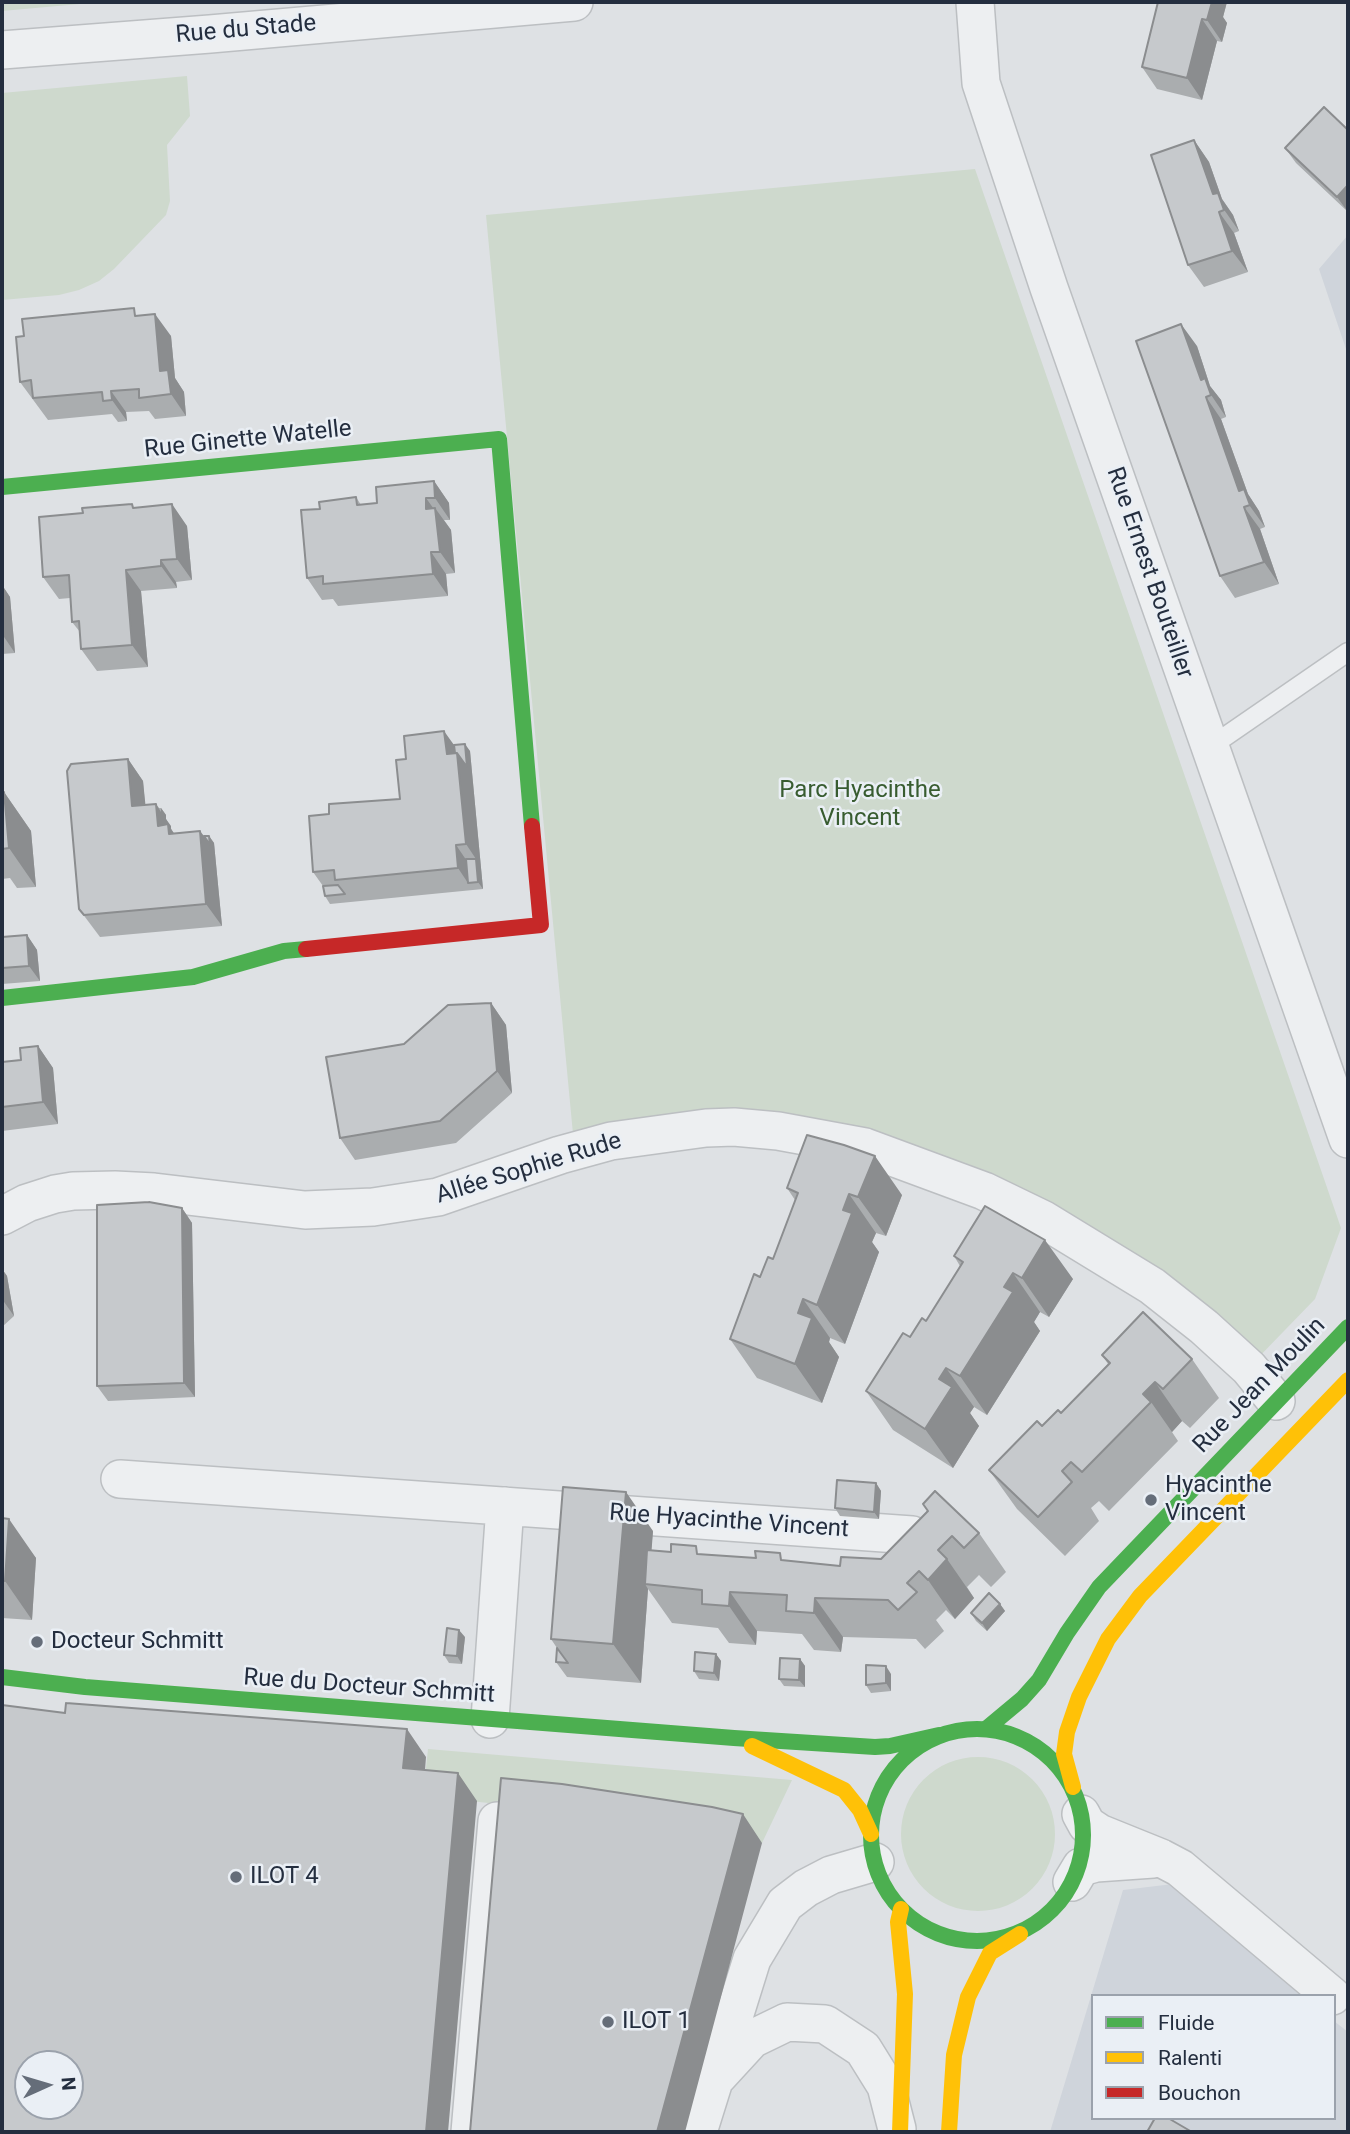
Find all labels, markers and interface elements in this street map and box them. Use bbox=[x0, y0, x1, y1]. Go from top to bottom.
street label: Rue du Stade bbox=[175, 10, 317, 50]
street label: Rue Ginette Watelle bbox=[143, 415, 353, 465]
street label: Rue Ernest Bouteiller bbox=[1099, 464, 1199, 682]
park label: Parc Hyacinthe Vincent bbox=[779, 777, 941, 833]
street label: Allée Sophie Rude bbox=[433, 1127, 625, 1211]
street label: Rue Jean Moulin bbox=[1188, 1312, 1332, 1460]
place label: Hyacinthe Vincent bbox=[1165, 1472, 1272, 1528]
marker: Hyacinthe Vincent bbox=[1143, 1492, 1159, 1508]
street label: Rue Hyacinthe Vincent bbox=[608, 1499, 850, 1545]
place label: Docteur Schmitt bbox=[51, 1628, 224, 1656]
marker: Docteur Schmitt bbox=[29, 1634, 45, 1650]
street label: Rue du Docteur Schmitt bbox=[242, 1664, 496, 1710]
place label: ILOT 4 bbox=[250, 1863, 319, 1891]
marker: ILOT 4 bbox=[228, 1869, 244, 1885]
legend bbox=[1091, 1994, 1336, 2120]
place label: ILOT 1 bbox=[622, 2008, 691, 2036]
text: Fluide bbox=[1158, 2011, 1214, 2035]
marker: ILOT 1 bbox=[600, 2014, 616, 2030]
text: Ralenti bbox=[1158, 2046, 1222, 2070]
north arrow bbox=[14, 2050, 84, 2120]
text: N bbox=[57, 2076, 80, 2091]
text: Bouchon bbox=[1158, 2081, 1241, 2105]

